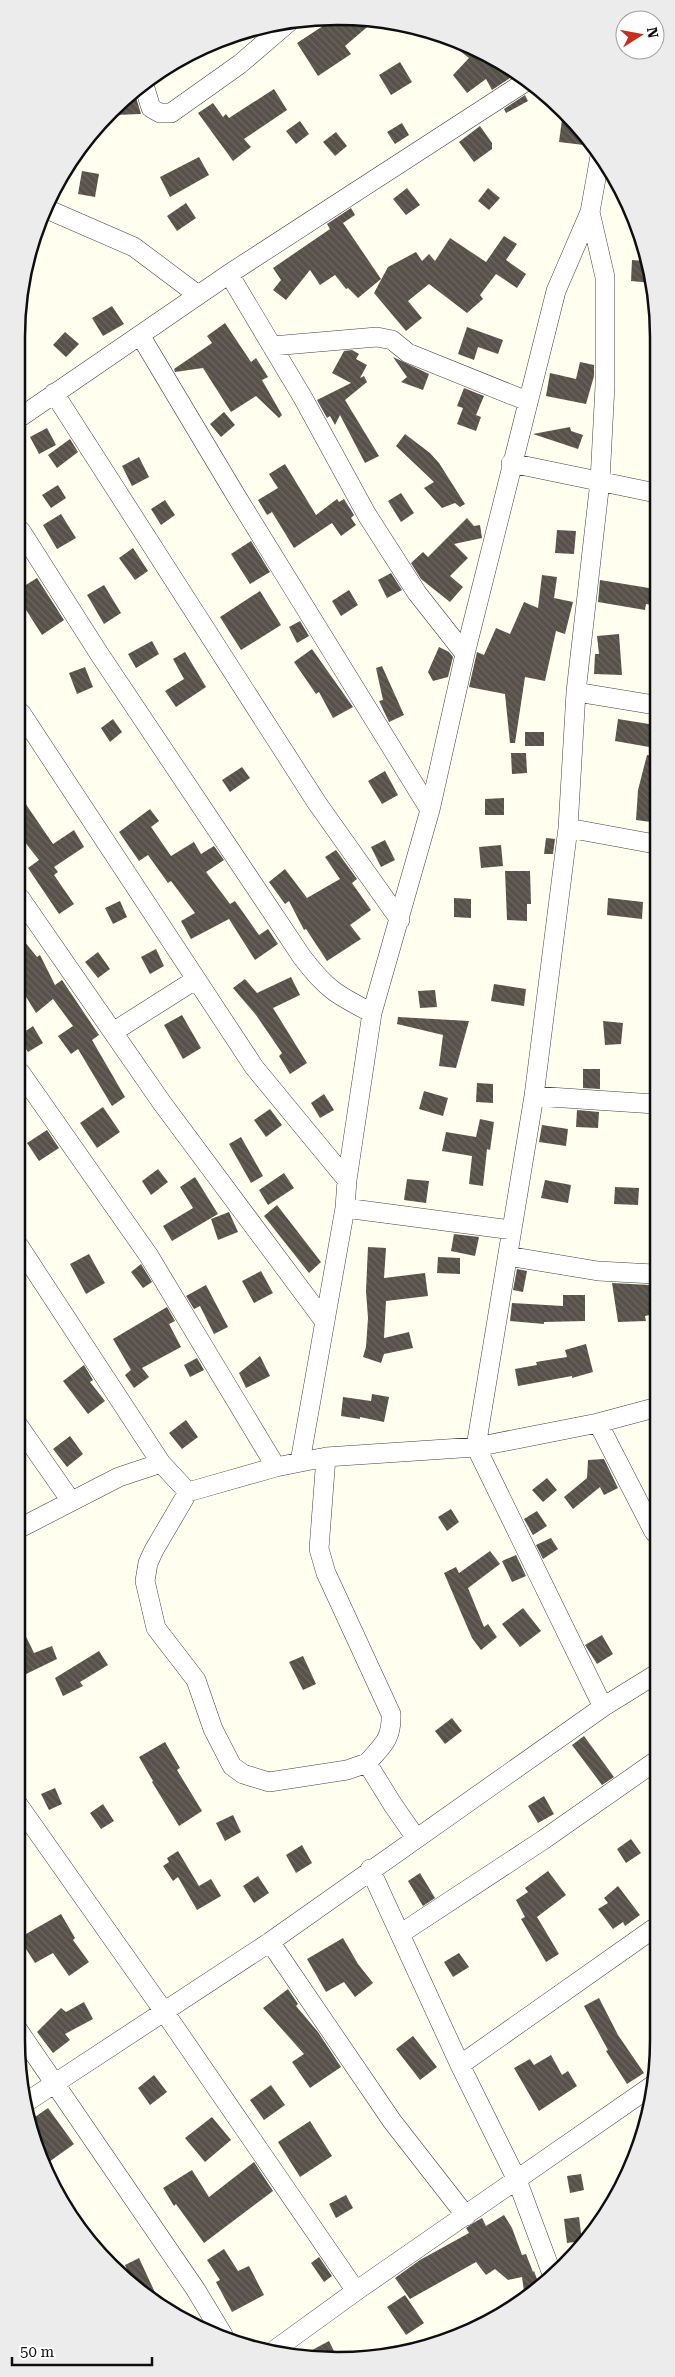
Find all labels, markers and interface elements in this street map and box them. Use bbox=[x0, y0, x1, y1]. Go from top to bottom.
north arrow bbox=[615, 10, 665, 60]
text: N bbox=[644, 26, 662, 40]
scale bar bbox=[12, 2334, 152, 2366]
text: 50 m bbox=[20, 2343, 55, 2361]

